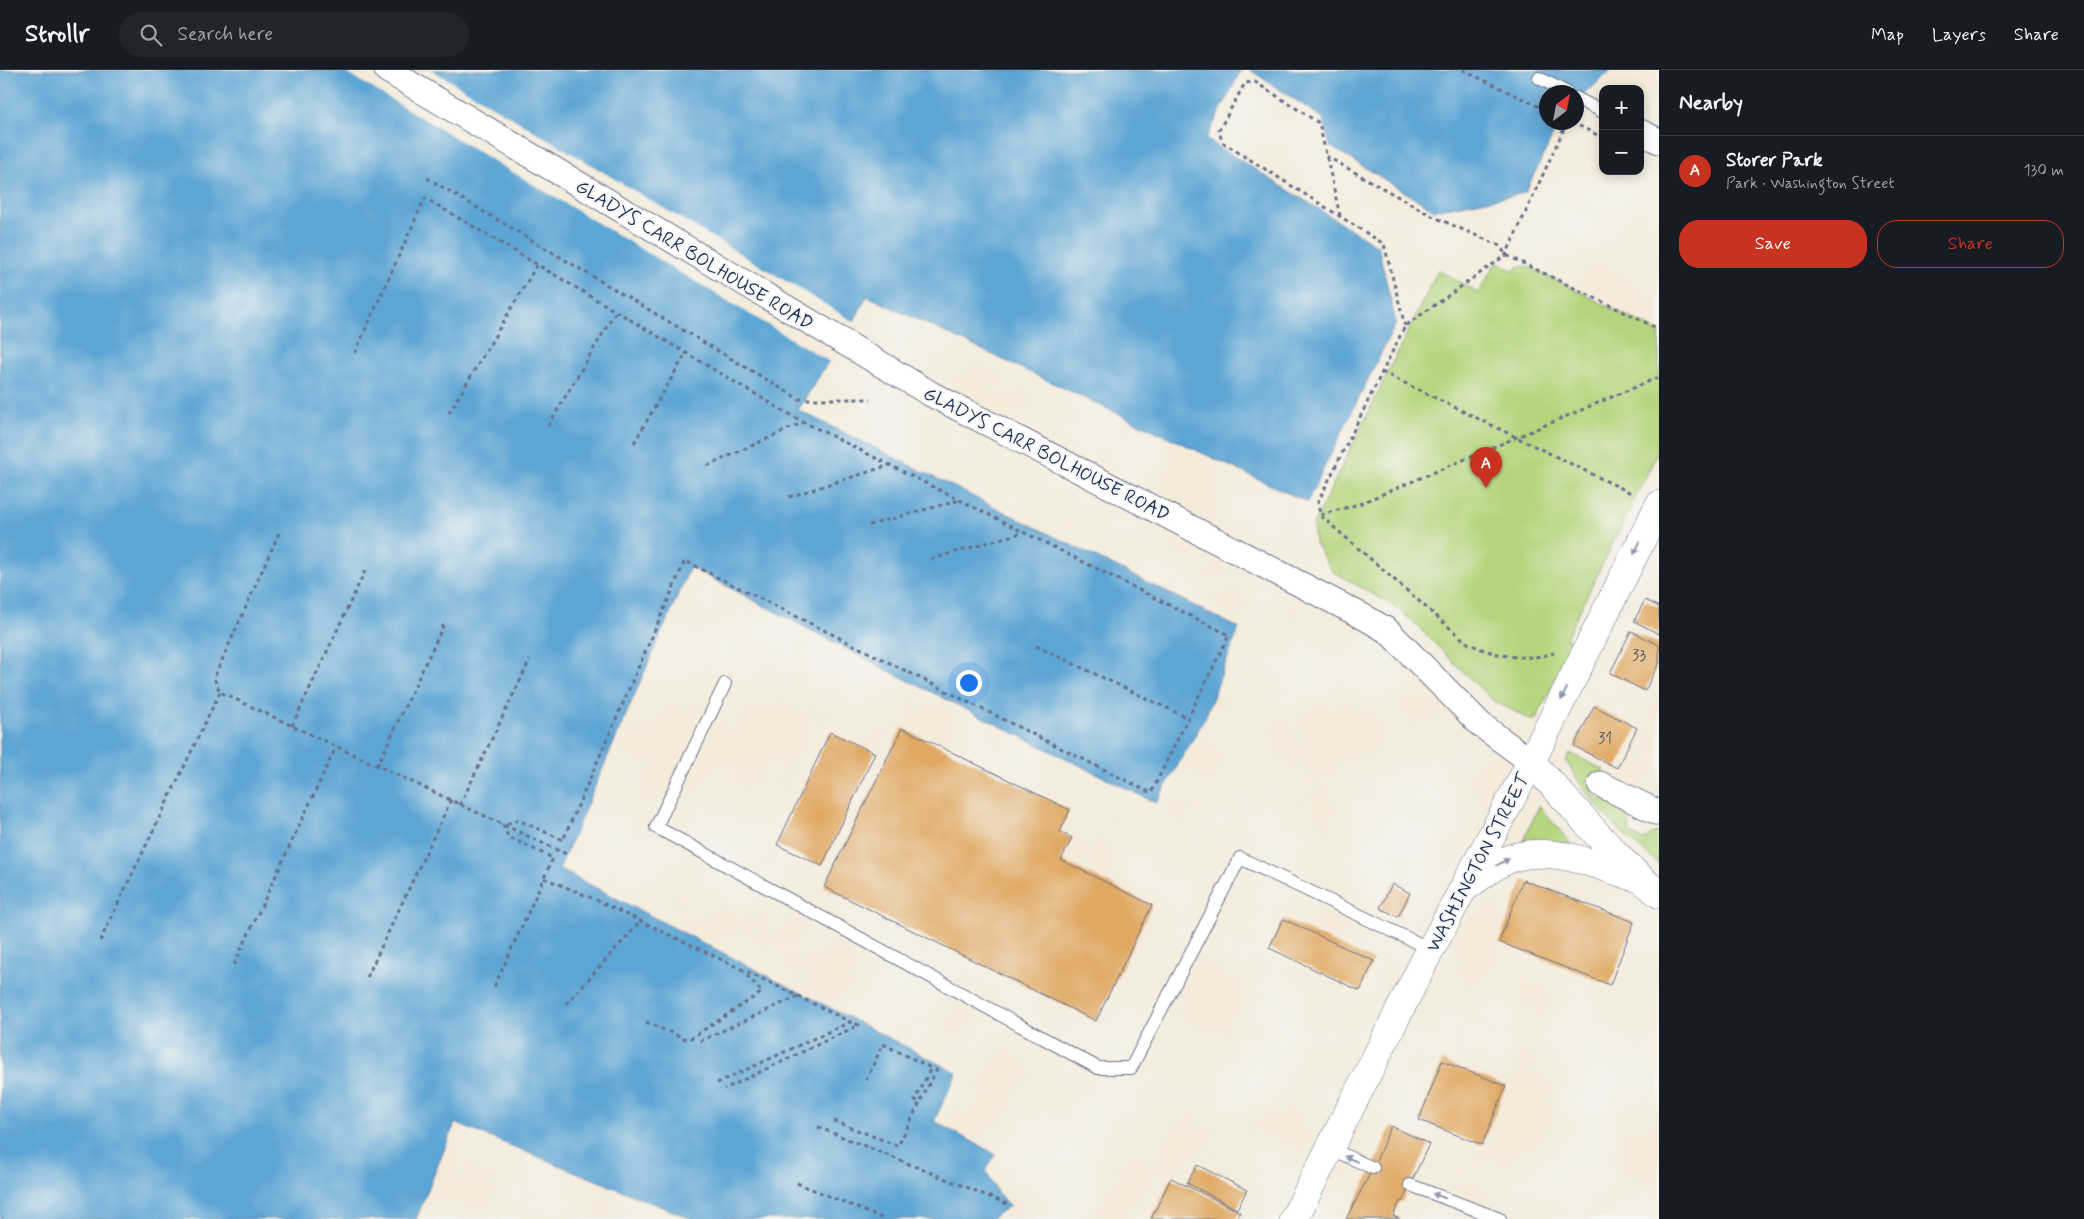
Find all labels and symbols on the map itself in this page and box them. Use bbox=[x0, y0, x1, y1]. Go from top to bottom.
north arrow bbox=[1539, 85, 1584, 130]
street label: GLADYS CARR BOLHOUSE ROAD bbox=[571, 174, 818, 336]
street label: GLADYS CARR BOLHOUSE ROAD bbox=[919, 381, 1174, 528]
pin: A bbox=[1470, 447, 1502, 488]
one-way arrow bbox=[1633, 541, 1641, 556]
house number: 33 bbox=[1632, 645, 1646, 666]
your location bbox=[956, 670, 982, 696]
one-way arrow bbox=[1560, 687, 1568, 701]
house number: 31 bbox=[1598, 728, 1612, 749]
street label: WASHINGTON STREET bbox=[1421, 768, 1537, 956]
one-way arrow bbox=[1496, 858, 1510, 866]
one-way arrow bbox=[1344, 1155, 1358, 1163]
one-way arrow bbox=[1432, 1191, 1446, 1199]

